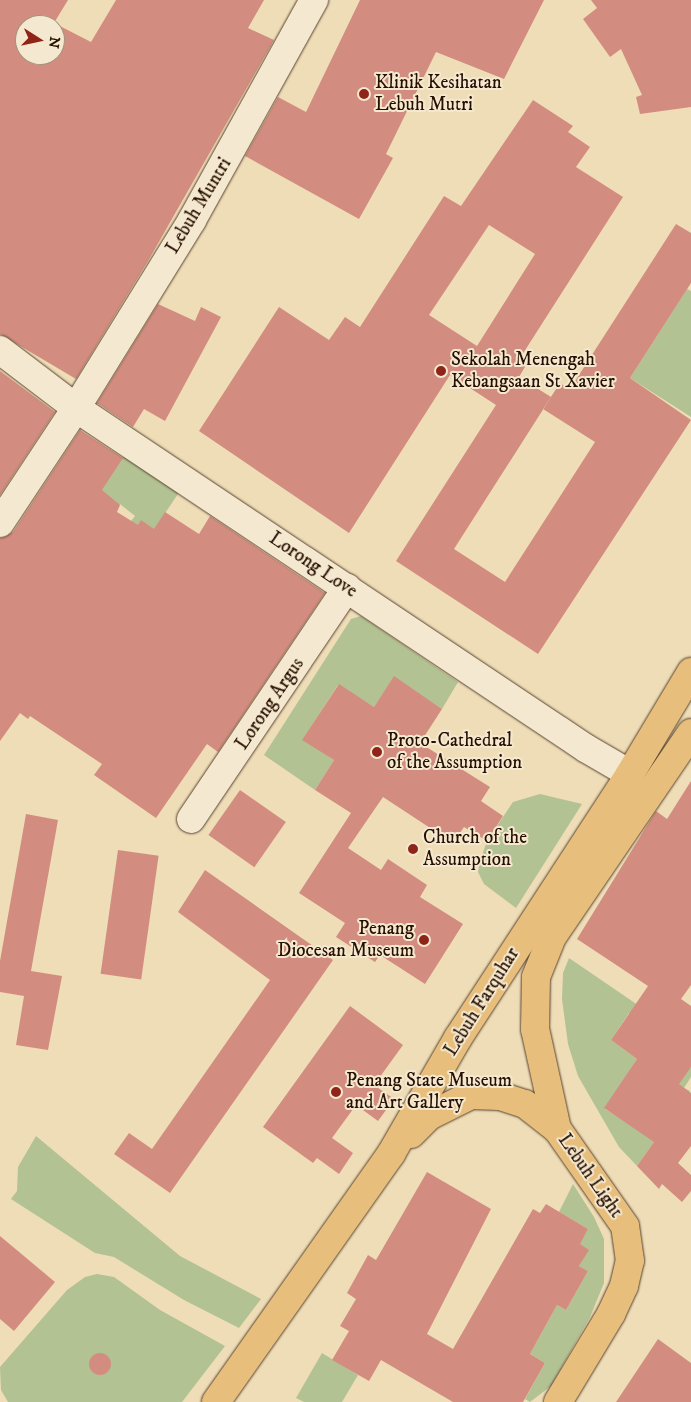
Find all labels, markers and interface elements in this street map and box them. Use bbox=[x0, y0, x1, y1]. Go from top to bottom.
north arrow bbox=[15, 15, 65, 65]
text: N bbox=[44, 35, 64, 50]
place label: Klinik Kesihatan Lebuh Mutri bbox=[375, 72, 502, 116]
marker: Klinik Kesihatan Lebuh Mutri bbox=[357, 87, 371, 101]
street label: Lebuh Muntri bbox=[161, 154, 237, 258]
place label: Sekolah Menengah Kebangsaan St Xavier bbox=[451, 349, 615, 393]
marker: Sekolah Menengah Kebangsaan St Xavier bbox=[435, 365, 447, 377]
street label: Lorong Love bbox=[265, 527, 361, 603]
street label: Lorong Argus bbox=[231, 654, 309, 754]
place label: Proto-Cathedral of the Assumption bbox=[387, 730, 522, 774]
marker: Proto-Cathedral of the Assumption bbox=[371, 746, 383, 758]
place label: Church of the Assumption bbox=[423, 827, 527, 871]
marker: Church of the Assumption bbox=[407, 843, 419, 855]
place label: Penang Diocesan Museum bbox=[277, 918, 414, 962]
marker: Penang Diocesan Museum bbox=[418, 934, 430, 946]
street label: Lebuh Farquhar bbox=[440, 944, 524, 1060]
place label: Penang State Museum and Art Gallery bbox=[346, 1070, 512, 1114]
marker: Penang State Museum and Art Gallery bbox=[330, 1086, 342, 1098]
street label: Lebuh Light bbox=[553, 1130, 627, 1222]

